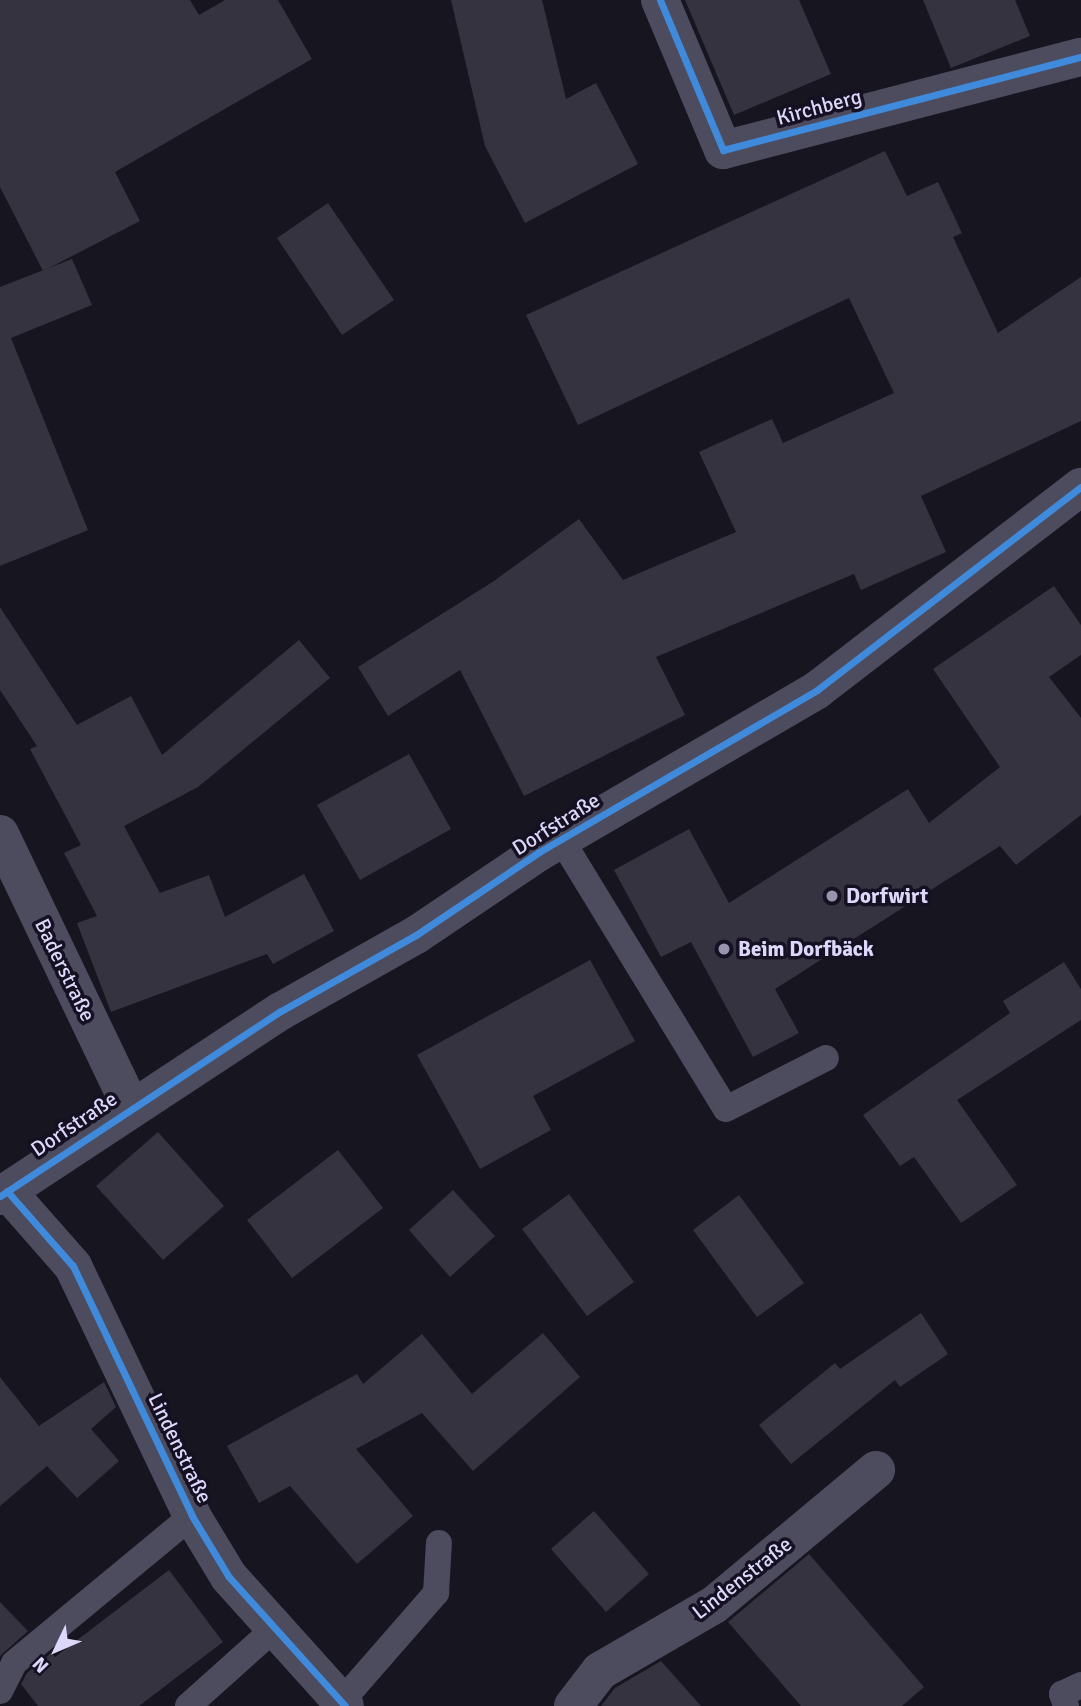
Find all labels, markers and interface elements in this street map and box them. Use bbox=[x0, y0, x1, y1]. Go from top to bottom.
street label: Kirchberg bbox=[774, 84, 864, 130]
street label: Dorfstraße bbox=[508, 787, 604, 861]
place label: Dorfwirt bbox=[846, 883, 928, 909]
marker: Dorfwirt bbox=[824, 888, 840, 904]
street label: Baderstraße bbox=[29, 915, 101, 1025]
place label: Beim Dorfbäck bbox=[738, 936, 874, 962]
marker: Beim Dorfbäck bbox=[716, 941, 732, 957]
street label: Dorfstraße bbox=[26, 1086, 122, 1162]
street label: Lindenstraße bbox=[143, 1389, 217, 1507]
street label: Lindenstraße bbox=[687, 1531, 797, 1625]
north arrow bbox=[21, 1615, 91, 1685]
text: N bbox=[28, 1651, 54, 1678]

